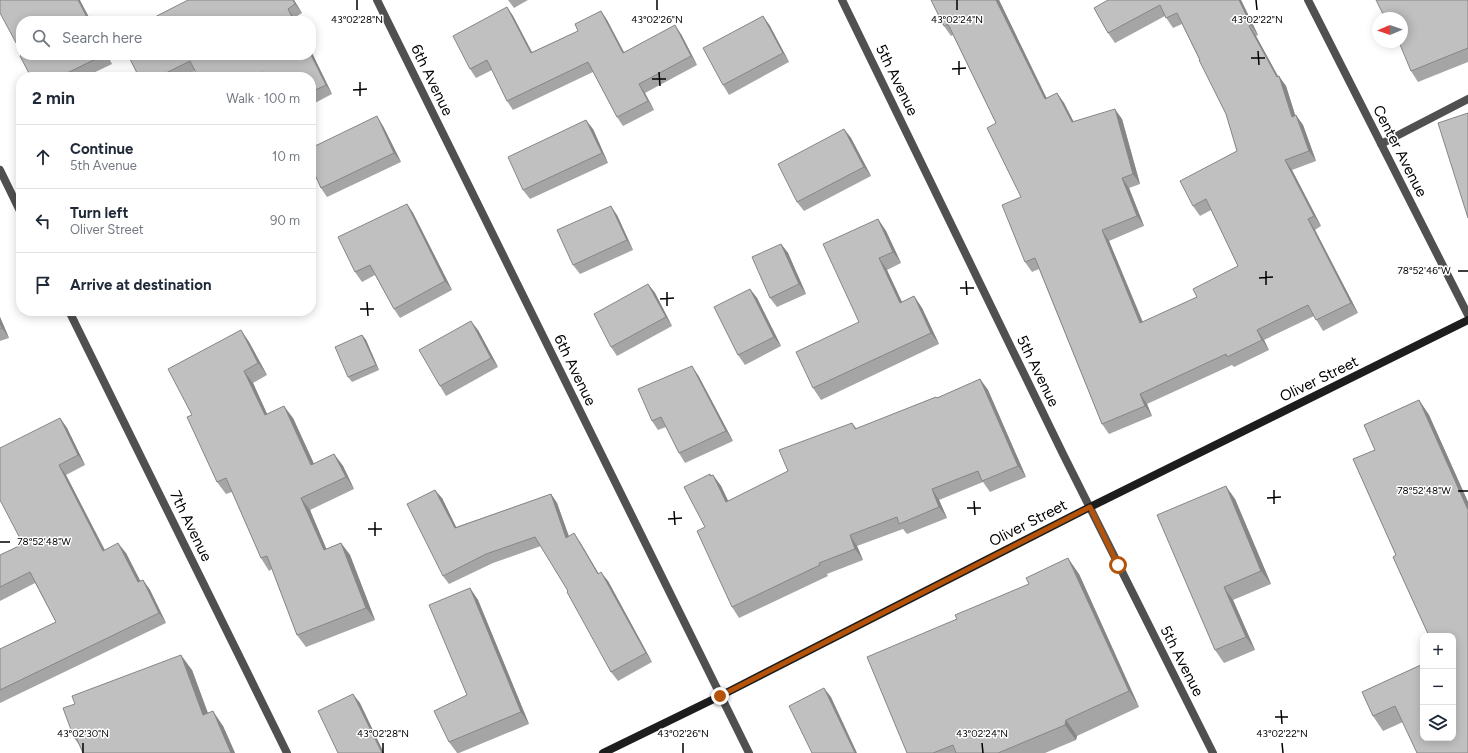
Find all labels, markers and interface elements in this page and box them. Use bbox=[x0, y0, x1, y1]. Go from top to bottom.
north arrow bbox=[1372, 12, 1408, 48]
text: 43°02'28"N bbox=[331, 13, 383, 26]
text: 43°02'26"N bbox=[631, 13, 683, 26]
text: 43°02'24"N bbox=[931, 13, 983, 26]
text: 43°02'22"N bbox=[1231, 13, 1283, 26]
search box bbox=[16, 16, 316, 60]
icon: search bbox=[30, 27, 52, 49]
text: Search here bbox=[62, 29, 142, 47]
street label: 6th Avenue bbox=[407, 41, 457, 119]
street label: 5th Avenue bbox=[872, 41, 922, 119]
text: 2 min bbox=[32, 88, 75, 108]
text: Walk · 100 m bbox=[226, 91, 300, 106]
street label: Center Avenue bbox=[1369, 102, 1431, 200]
text: Continue bbox=[70, 140, 133, 158]
icon: ahead bbox=[32, 146, 54, 168]
text: 10 m bbox=[272, 149, 300, 164]
text: 5th Avenue bbox=[70, 158, 137, 173]
text: Turn left bbox=[70, 204, 128, 222]
icon: left bbox=[32, 210, 54, 232]
text: 90 m bbox=[270, 213, 300, 228]
text: Oliver Street bbox=[70, 222, 144, 237]
text: 78°52'46"W bbox=[1397, 264, 1451, 277]
icon: arrive bbox=[32, 274, 54, 296]
text: Arrive at destination bbox=[70, 276, 211, 294]
street label: 6th Avenue bbox=[550, 331, 600, 409]
street label: 5th Avenue bbox=[1013, 332, 1063, 410]
street label: Oliver Street bbox=[1277, 352, 1361, 406]
text: 78°52'48"W bbox=[1397, 484, 1451, 497]
street label: 7th Avenue bbox=[166, 488, 216, 564]
street label: Oliver Street bbox=[986, 496, 1070, 550]
text: 78°52'48"W bbox=[17, 535, 71, 548]
route start bbox=[1109, 556, 1127, 574]
street label: 5th Avenue bbox=[1156, 623, 1208, 699]
map controls bbox=[1420, 633, 1456, 741]
button: + bbox=[1420, 633, 1456, 669]
button: − bbox=[1420, 669, 1456, 705]
route end bbox=[711, 687, 729, 705]
button: layers bbox=[1420, 705, 1456, 741]
text: 43°02'30"N bbox=[57, 727, 109, 740]
text: 43°02'28"N bbox=[357, 727, 409, 740]
text: 43°02'26"N bbox=[657, 727, 709, 740]
text: 43°02'24"N bbox=[956, 727, 1008, 740]
text: 43°02'22"N bbox=[1256, 727, 1308, 740]

